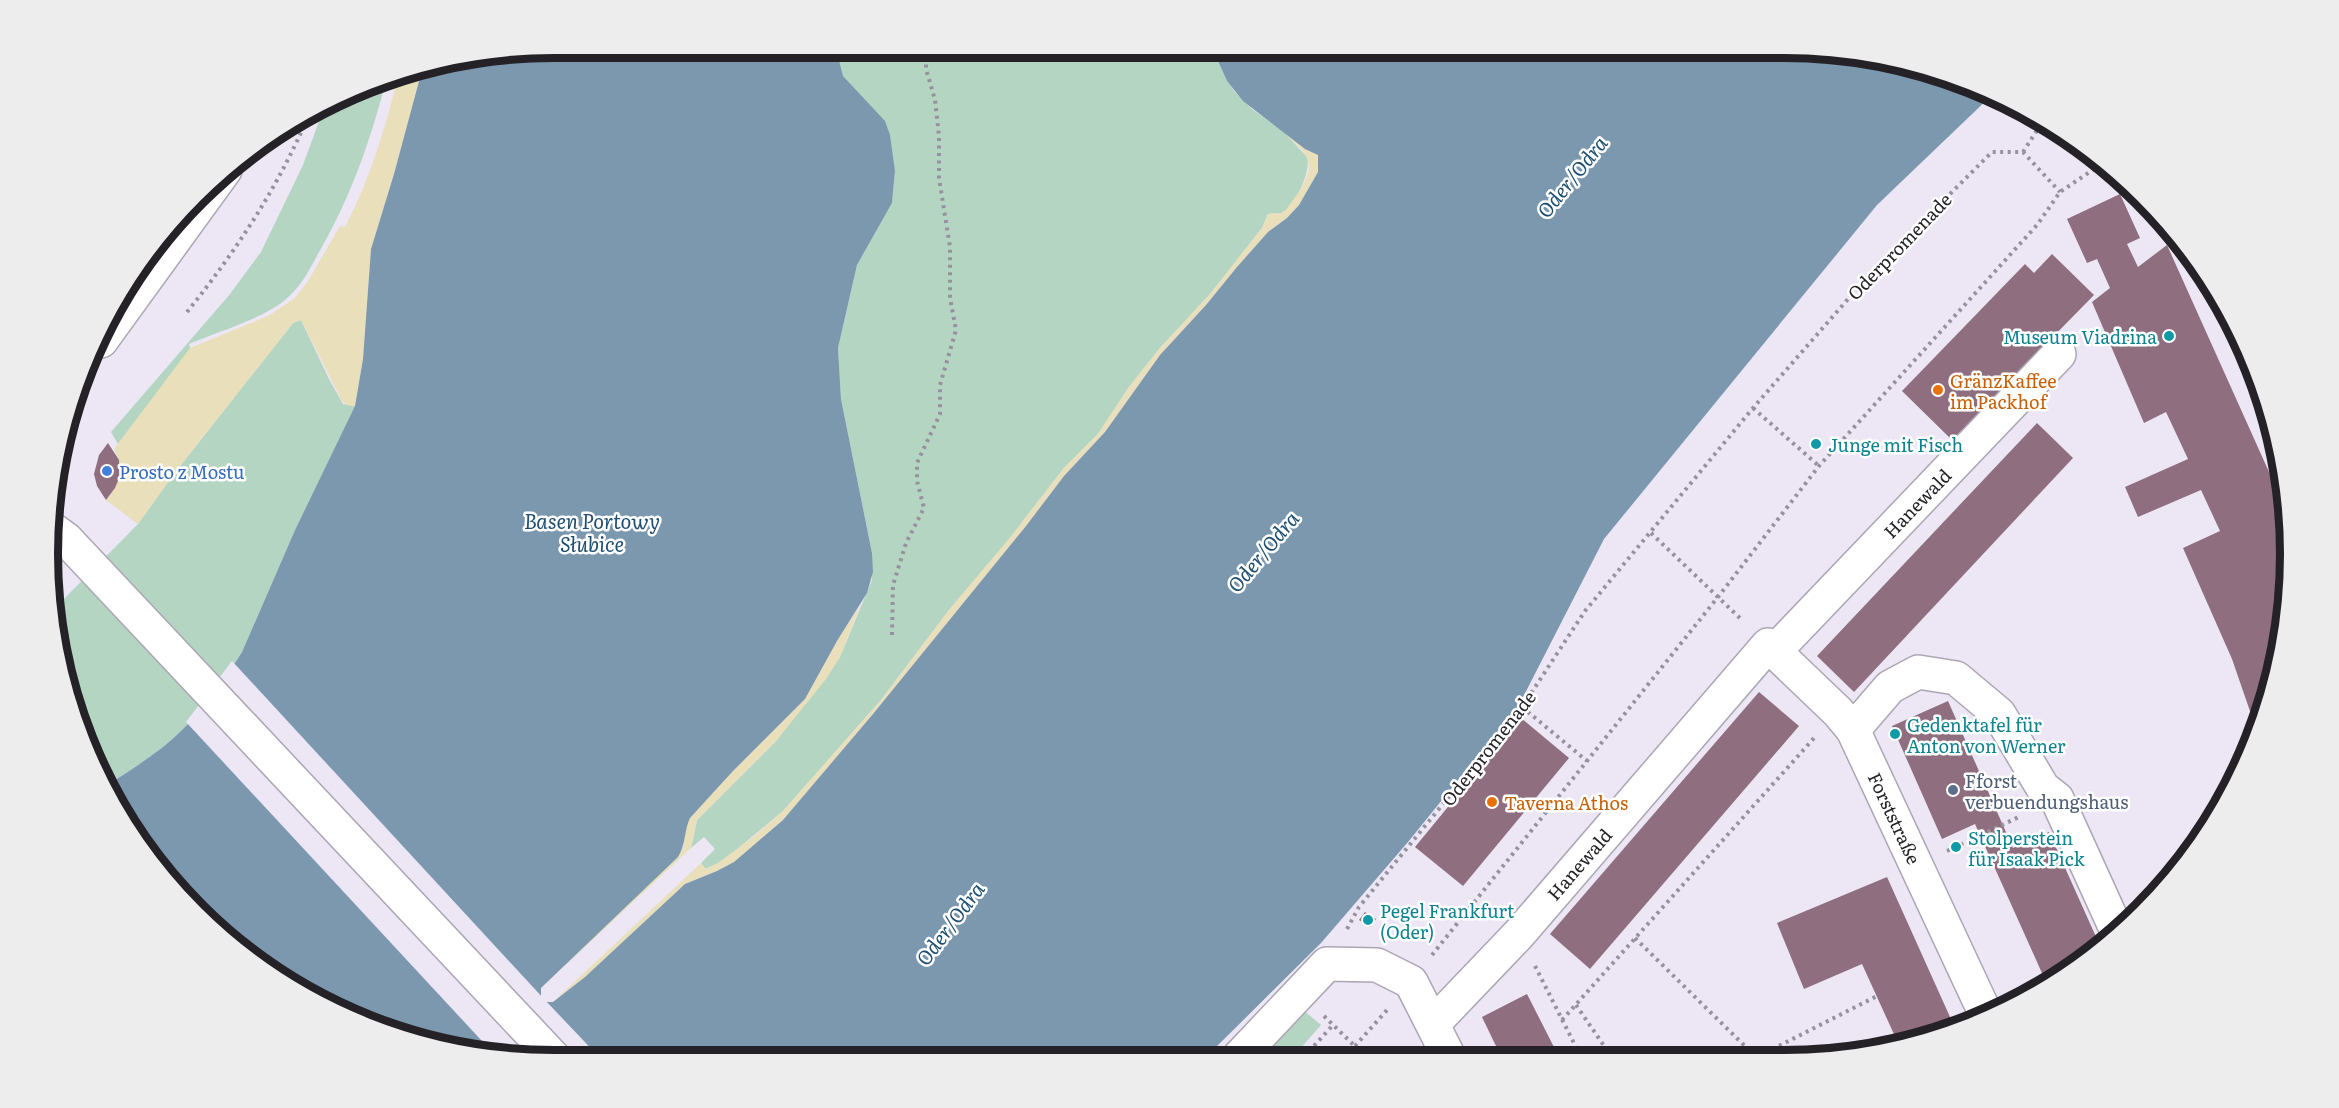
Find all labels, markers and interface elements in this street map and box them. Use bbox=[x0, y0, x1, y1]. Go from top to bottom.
water label: Oder/Odra bbox=[1529, 128, 1614, 223]
street label: Oderpromenade bbox=[1841, 186, 1957, 306]
place label: Museum Viadrina bbox=[2003, 323, 2157, 350]
marker: Museum Viadrina bbox=[2162, 329, 2176, 343]
place label: GränzKaffee im Packhof bbox=[1950, 367, 2057, 415]
marker: GränzKaffee im Packhof bbox=[1931, 383, 1945, 397]
place label: Junge mit Fisch bbox=[1828, 431, 1963, 458]
marker: Junge mit Fisch bbox=[1809, 437, 1823, 451]
place label: Prosto z Mostu bbox=[119, 458, 245, 485]
street label: Hanewald bbox=[1877, 462, 1957, 544]
marker: Prosto z Mostu bbox=[100, 464, 114, 478]
water label: Oder/Odra bbox=[1219, 503, 1305, 598]
water label: Basen Portowy Słubice bbox=[524, 505, 660, 558]
street label: Oderpromenade bbox=[1434, 685, 1542, 811]
place label: Gedenktafel für Anton von Werner bbox=[1907, 711, 2066, 759]
marker: Gedenktafel für Anton von Werner bbox=[1888, 727, 1902, 741]
place label: Fforst verbuendungshaus bbox=[1965, 767, 2128, 815]
street label: Forststraße bbox=[1862, 768, 1928, 868]
marker: Fforst verbuendungshaus bbox=[1946, 783, 1960, 797]
place label: Taverna Athos bbox=[1504, 789, 1628, 816]
marker: Taverna Athos bbox=[1485, 795, 1499, 809]
street label: Hanewald bbox=[1540, 822, 1618, 906]
place label: Stolperstein für Isaak Pick bbox=[1968, 824, 2086, 872]
marker: Stolperstein für Isaak Pick bbox=[1949, 840, 1963, 854]
water label: Oder/Odra bbox=[908, 874, 991, 971]
place label: Pegel Frankfurt (Oder) bbox=[1380, 897, 1515, 945]
marker: Pegel Frankfurt (Oder) bbox=[1361, 913, 1375, 927]

